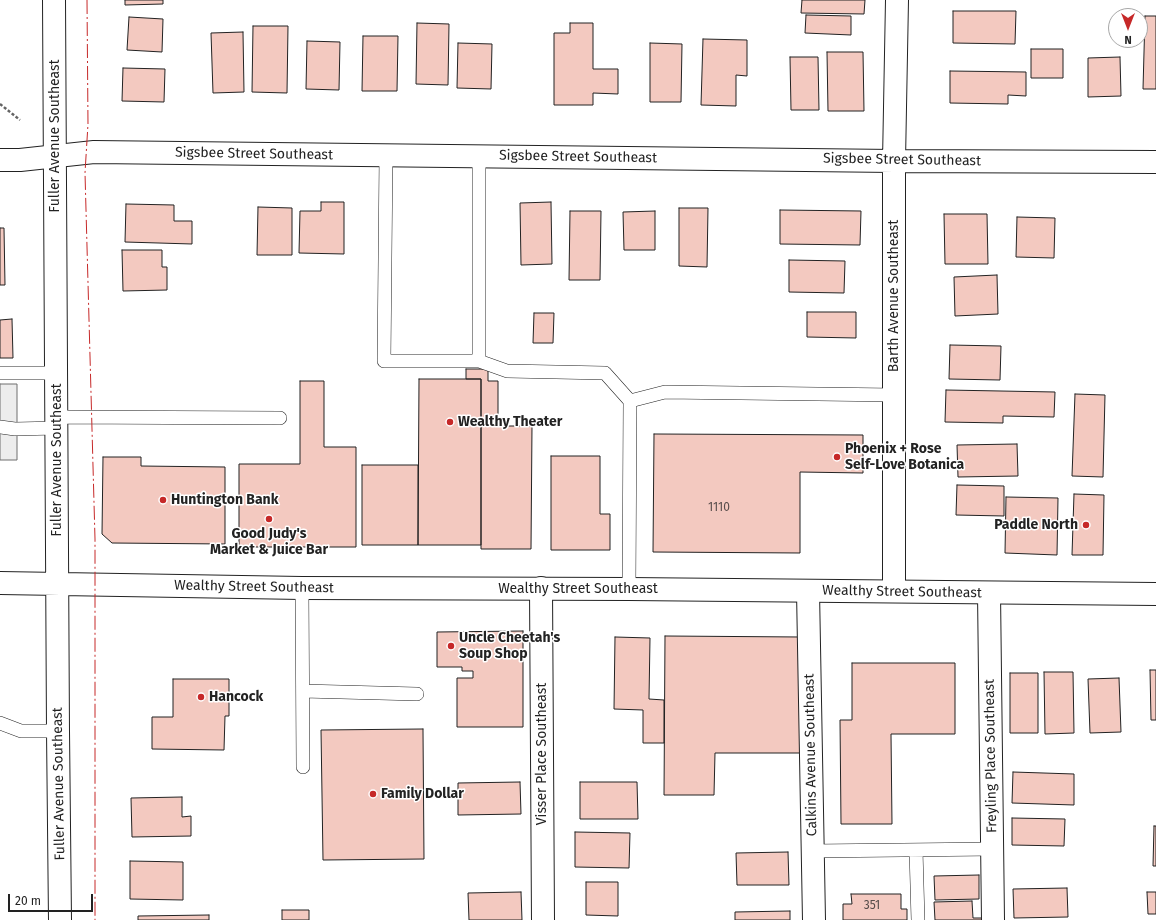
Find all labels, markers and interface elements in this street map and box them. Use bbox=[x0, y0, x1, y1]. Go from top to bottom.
north arrow bbox=[1108, 8, 1148, 48]
text: N bbox=[1124, 33, 1132, 46]
street label: Fuller Avenue Southeast bbox=[47, 59, 63, 213]
street label: Sigsbee Street Southeast bbox=[175, 144, 333, 164]
street label: Sigsbee Street Southeast bbox=[499, 147, 657, 167]
street label: Sigsbee Street Southeast bbox=[823, 150, 981, 170]
street label: Barth Avenue Southeast bbox=[886, 220, 902, 372]
street label: Fuller Avenue Southeast bbox=[49, 383, 65, 537]
place label: Wealthy Theater bbox=[458, 414, 562, 430]
marker: Wealthy Theater bbox=[445, 417, 455, 427]
place label: Phoenix + Rose Self-Love Botanica bbox=[845, 441, 964, 474]
marker: Phoenix + Rose Self-Love Botanica bbox=[832, 452, 842, 462]
place label: Huntington Bank bbox=[171, 492, 278, 508]
marker: Huntington Bank bbox=[158, 495, 168, 505]
house number: 1110 bbox=[708, 501, 730, 515]
marker: Good Judy's Market & Juice Bar bbox=[264, 514, 274, 524]
place label: Paddle North bbox=[994, 517, 1078, 533]
marker: Paddle North bbox=[1081, 520, 1091, 530]
place label: Good Judy's Market & Juice Bar bbox=[210, 526, 328, 558]
street label: Wealthy Street Southeast bbox=[174, 577, 334, 597]
street label: Wealthy Street Southeast bbox=[498, 581, 658, 597]
street label: Wealthy Street Southeast bbox=[822, 582, 982, 602]
place label: Uncle Cheetah's Soup Shop bbox=[459, 630, 560, 662]
marker: Uncle Cheetah's Soup Shop bbox=[446, 641, 456, 651]
street label: Calkins Avenue Southeast bbox=[801, 673, 821, 837]
street label: Freyling Place Southeast bbox=[981, 679, 1001, 833]
street label: Visser Place Southeast bbox=[534, 683, 550, 825]
place label: Hancock bbox=[209, 689, 263, 705]
marker: Hancock bbox=[196, 692, 206, 702]
street label: Fuller Avenue Southeast bbox=[49, 707, 69, 861]
place label: Family Dollar bbox=[381, 786, 464, 802]
marker: Family Dollar bbox=[368, 789, 378, 799]
scale bar bbox=[10, 886, 95, 912]
text: 20 m bbox=[15, 894, 41, 908]
house number: 351 bbox=[864, 899, 880, 913]

